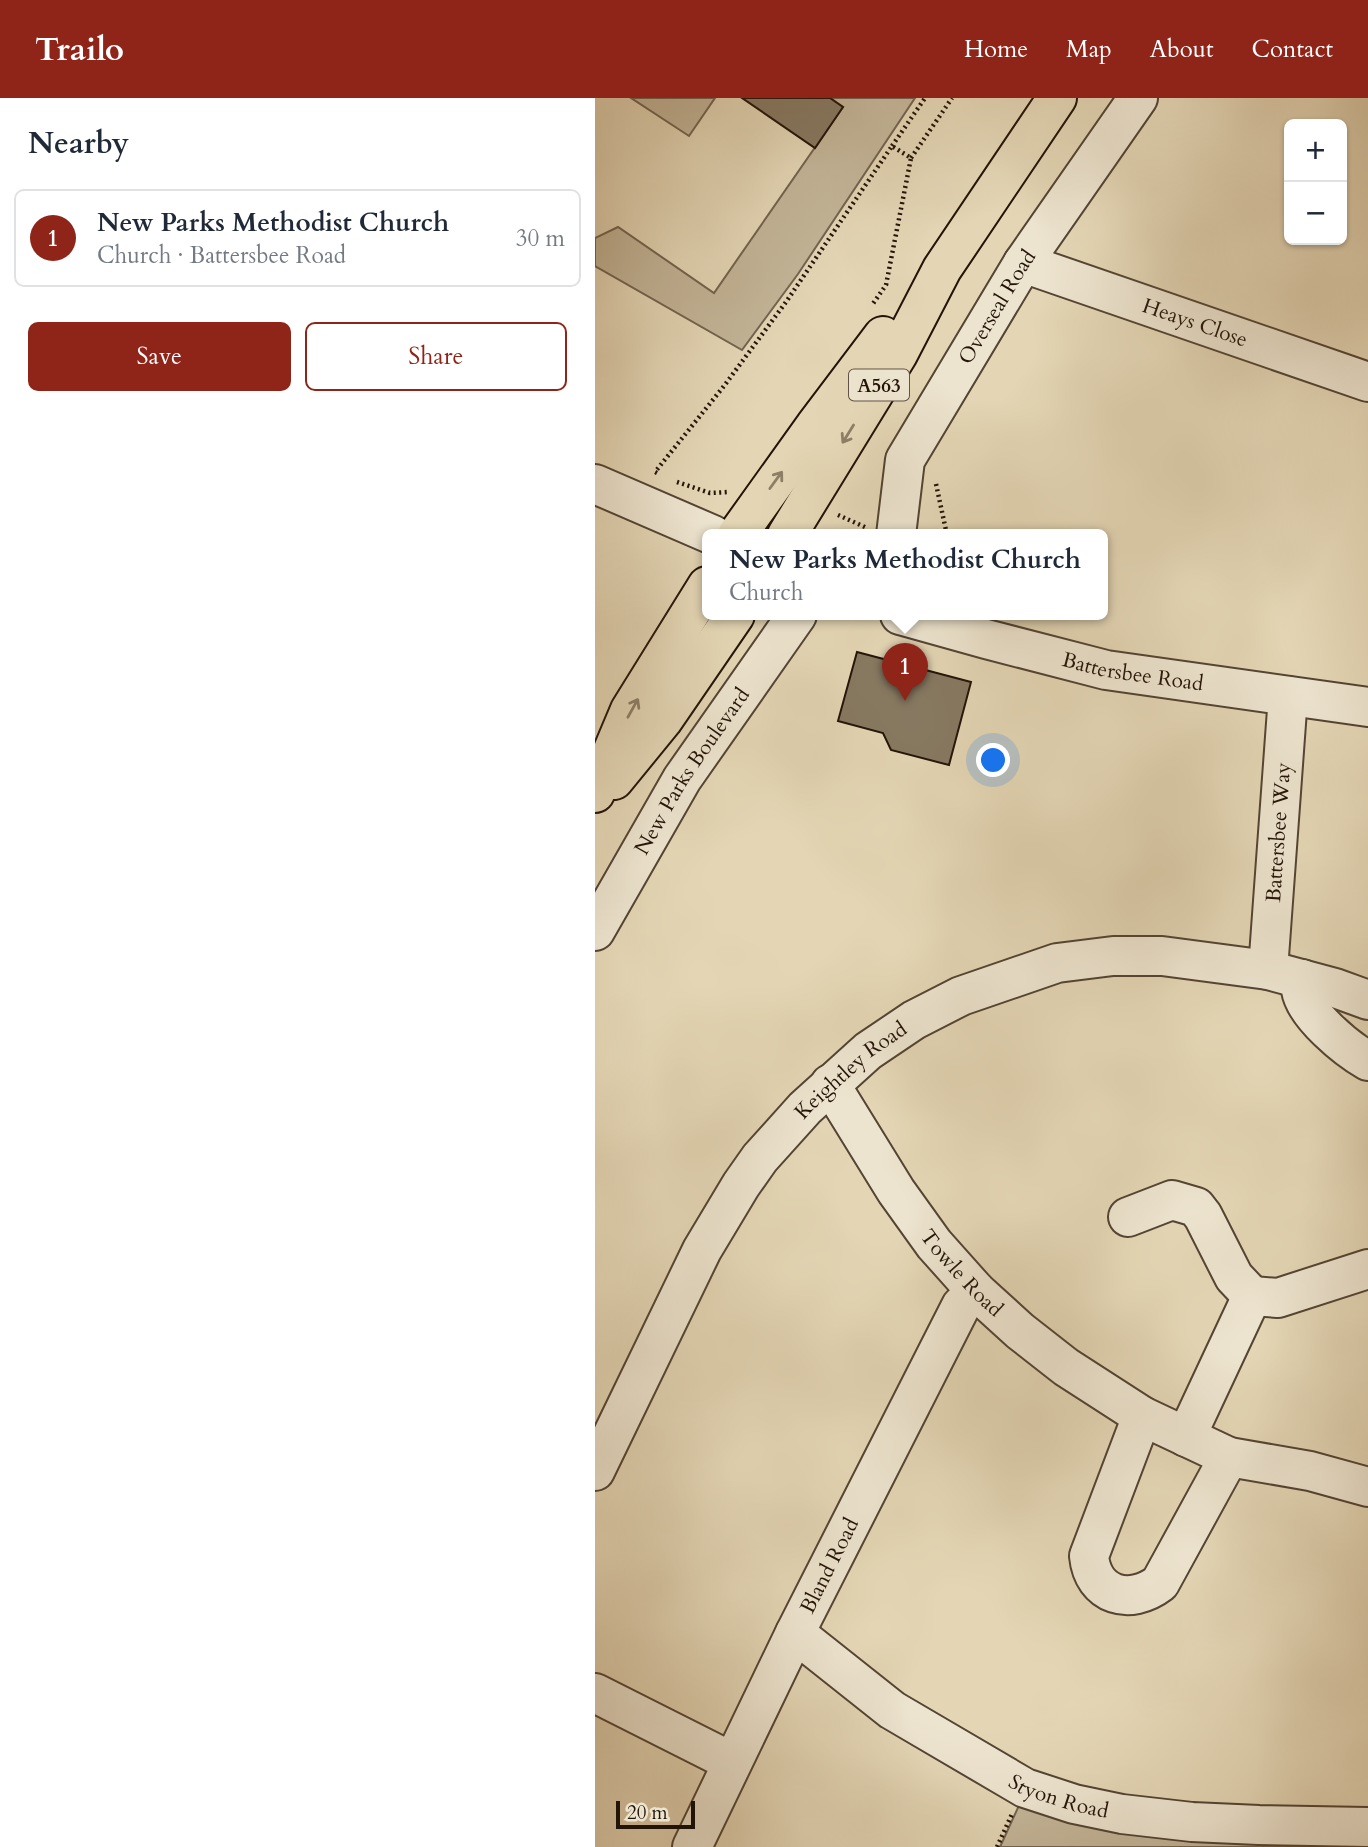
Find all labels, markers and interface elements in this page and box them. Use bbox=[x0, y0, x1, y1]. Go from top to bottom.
text: Trailo bbox=[35, 27, 124, 72]
text: Home bbox=[964, 33, 1028, 66]
text: Map bbox=[1066, 33, 1112, 66]
text: About bbox=[1150, 33, 1214, 66]
text: Contact bbox=[1252, 33, 1333, 66]
map controls bbox=[1284, 119, 1347, 245]
button: + bbox=[1284, 119, 1347, 182]
text: Nearby bbox=[28, 123, 129, 164]
button: − bbox=[1284, 182, 1347, 245]
text: New Parks Methodist Church bbox=[97, 205, 449, 240]
text: 1 bbox=[47, 223, 59, 254]
text: 30 m bbox=[516, 223, 565, 254]
text: Church · Battersbee Road bbox=[97, 240, 346, 271]
street label: Overseal Road bbox=[952, 244, 1043, 370]
street label: Heays Close bbox=[1138, 291, 1251, 354]
button: Save bbox=[28, 322, 291, 391]
button: Share bbox=[305, 322, 567, 391]
road number: A563 bbox=[849, 370, 909, 400]
one-way arrow bbox=[840, 424, 854, 444]
one-way arrow bbox=[769, 471, 784, 490]
popup bbox=[702, 529, 1108, 620]
text: New Parks Methodist Church bbox=[729, 542, 1081, 577]
text: Church bbox=[729, 577, 803, 608]
pin: 1 bbox=[882, 643, 928, 701]
street label: Battersbee Road bbox=[1059, 645, 1205, 699]
street label: New Parks Boulevard bbox=[628, 682, 757, 860]
one-way arrow bbox=[626, 699, 640, 719]
your location bbox=[976, 743, 1010, 777]
street label: Battersbee Way bbox=[1259, 761, 1298, 903]
street label: Keightley Road bbox=[788, 1015, 913, 1126]
street label: Towle Road bbox=[913, 1224, 1009, 1324]
street label: Bland Road bbox=[793, 1513, 866, 1619]
street label: Styon Road bbox=[1003, 1767, 1111, 1826]
scale bar bbox=[616, 1798, 695, 1830]
text: 20 m bbox=[627, 1800, 668, 1826]

